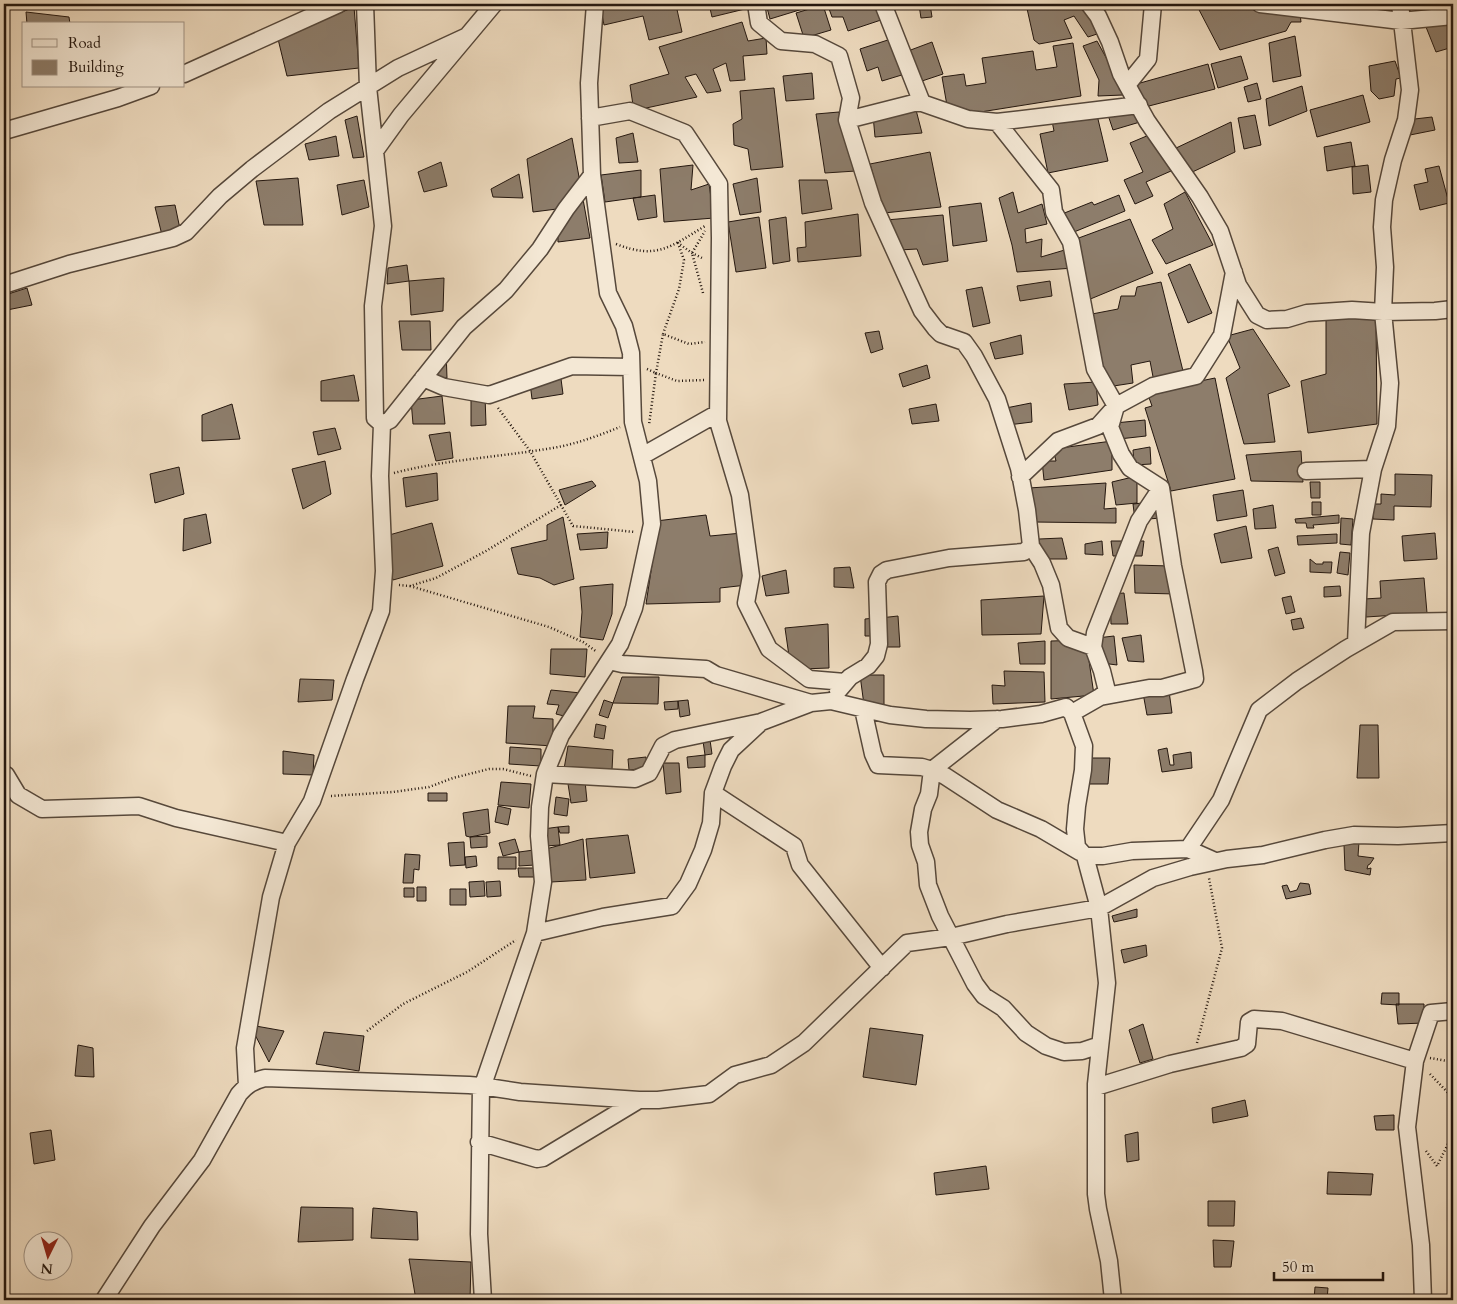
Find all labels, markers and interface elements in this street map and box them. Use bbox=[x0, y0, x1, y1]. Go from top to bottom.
legend bbox=[22, 22, 185, 88]
text: Road bbox=[68, 33, 101, 53]
text: Building bbox=[68, 57, 124, 77]
north arrow bbox=[22, 1232, 72, 1282]
scale bar bbox=[1274, 1249, 1383, 1281]
text: 50 m bbox=[1282, 1257, 1314, 1277]
text: N bbox=[40, 1258, 54, 1278]

